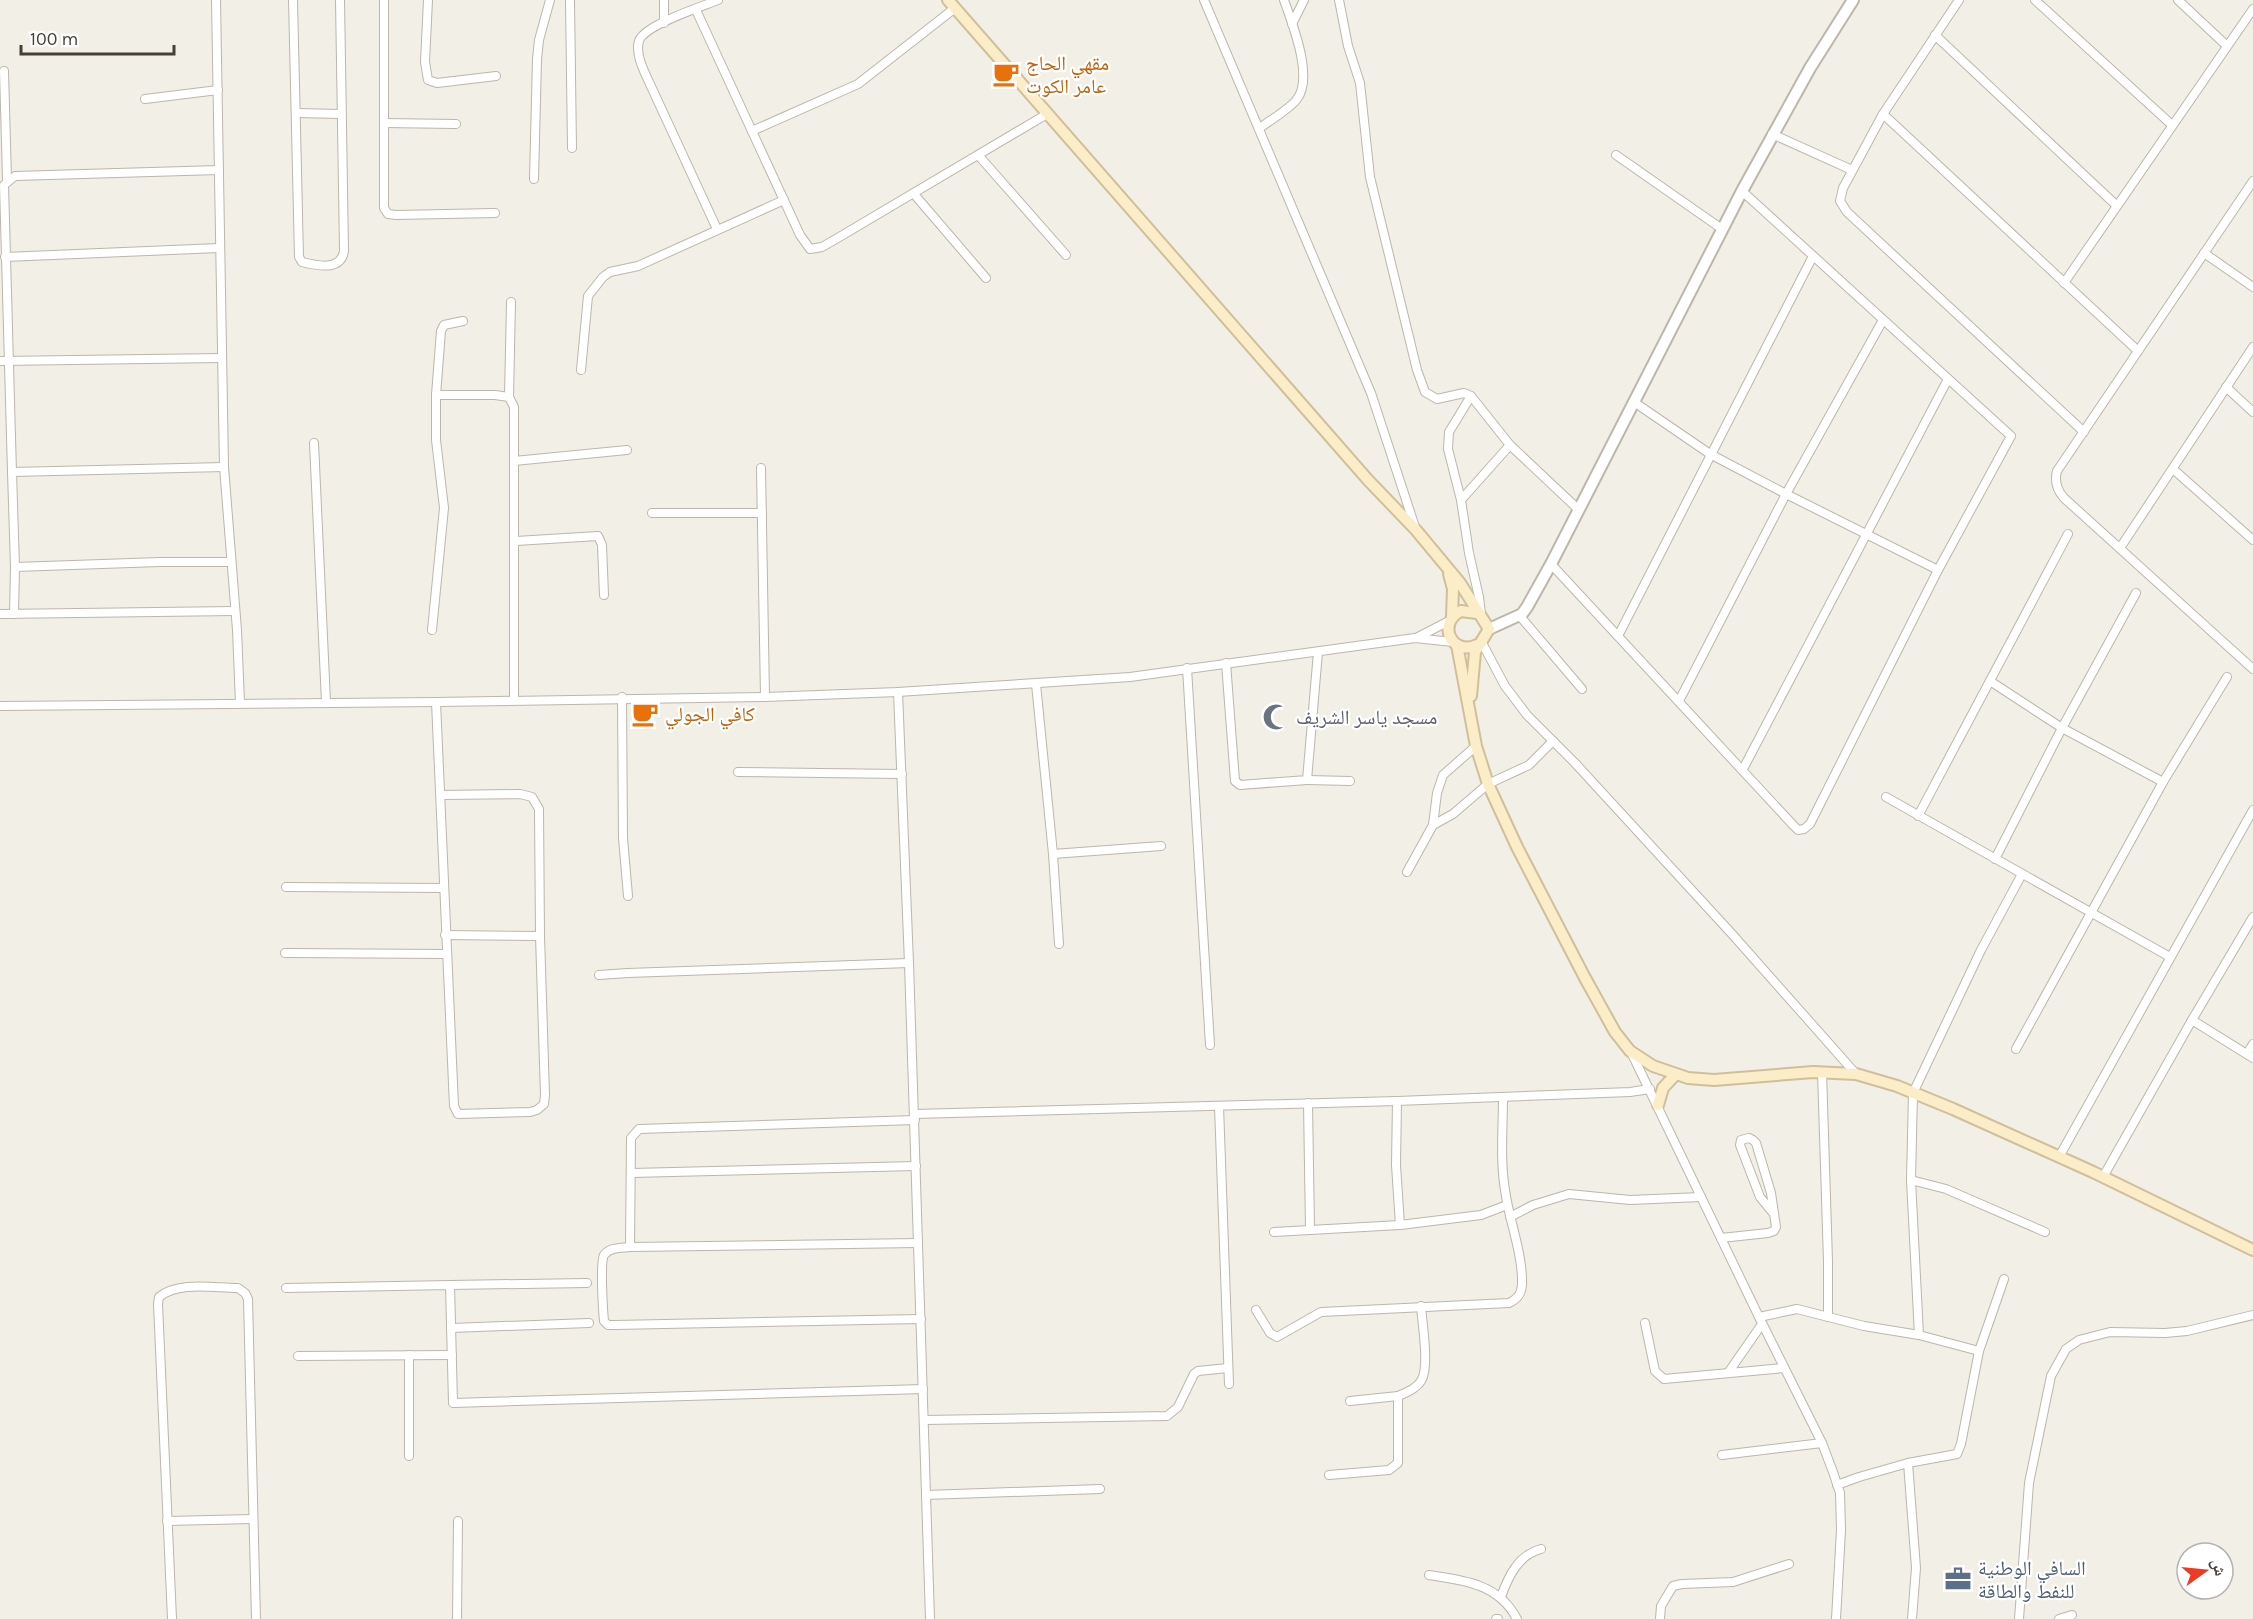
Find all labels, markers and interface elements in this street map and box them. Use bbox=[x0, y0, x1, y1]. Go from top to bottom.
scale bar bbox=[21, 18, 174, 56]
text: 100 m bbox=[30, 28, 78, 50]
place label: مقهي الحاج عامر الكوت bbox=[1026, 52, 1109, 98]
cafe icon: مقهي الحاج عامر الكوت bbox=[991, 59, 1021, 89]
cafe icon: كافي الجولي bbox=[630, 699, 660, 729]
mosque icon: مسجد ياسر الشريف bbox=[1261, 702, 1291, 732]
place label: كافي الجولي bbox=[665, 703, 755, 730]
place label: مسجد ياسر الشريف bbox=[1296, 706, 1437, 729]
north arrow bbox=[2175, 1541, 2235, 1601]
place label: السافي الوطنية للنفط والطاقة bbox=[1978, 1557, 2086, 1603]
text: ش bbox=[2208, 1557, 2230, 1578]
office icon: السافي الوطنية للنفط والطاقة bbox=[1943, 1564, 1973, 1594]

